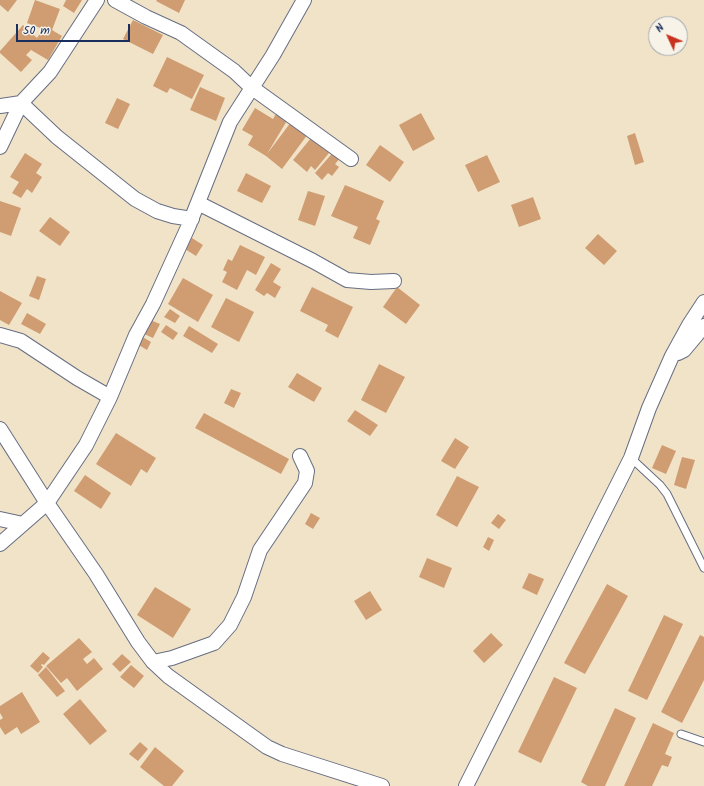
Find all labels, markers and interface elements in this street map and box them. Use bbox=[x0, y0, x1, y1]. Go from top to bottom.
scale bar bbox=[18, 16, 132, 42]
north arrow bbox=[648, 16, 688, 56]
text: N bbox=[651, 20, 669, 37]
text: 50 m bbox=[23, 21, 50, 40]

